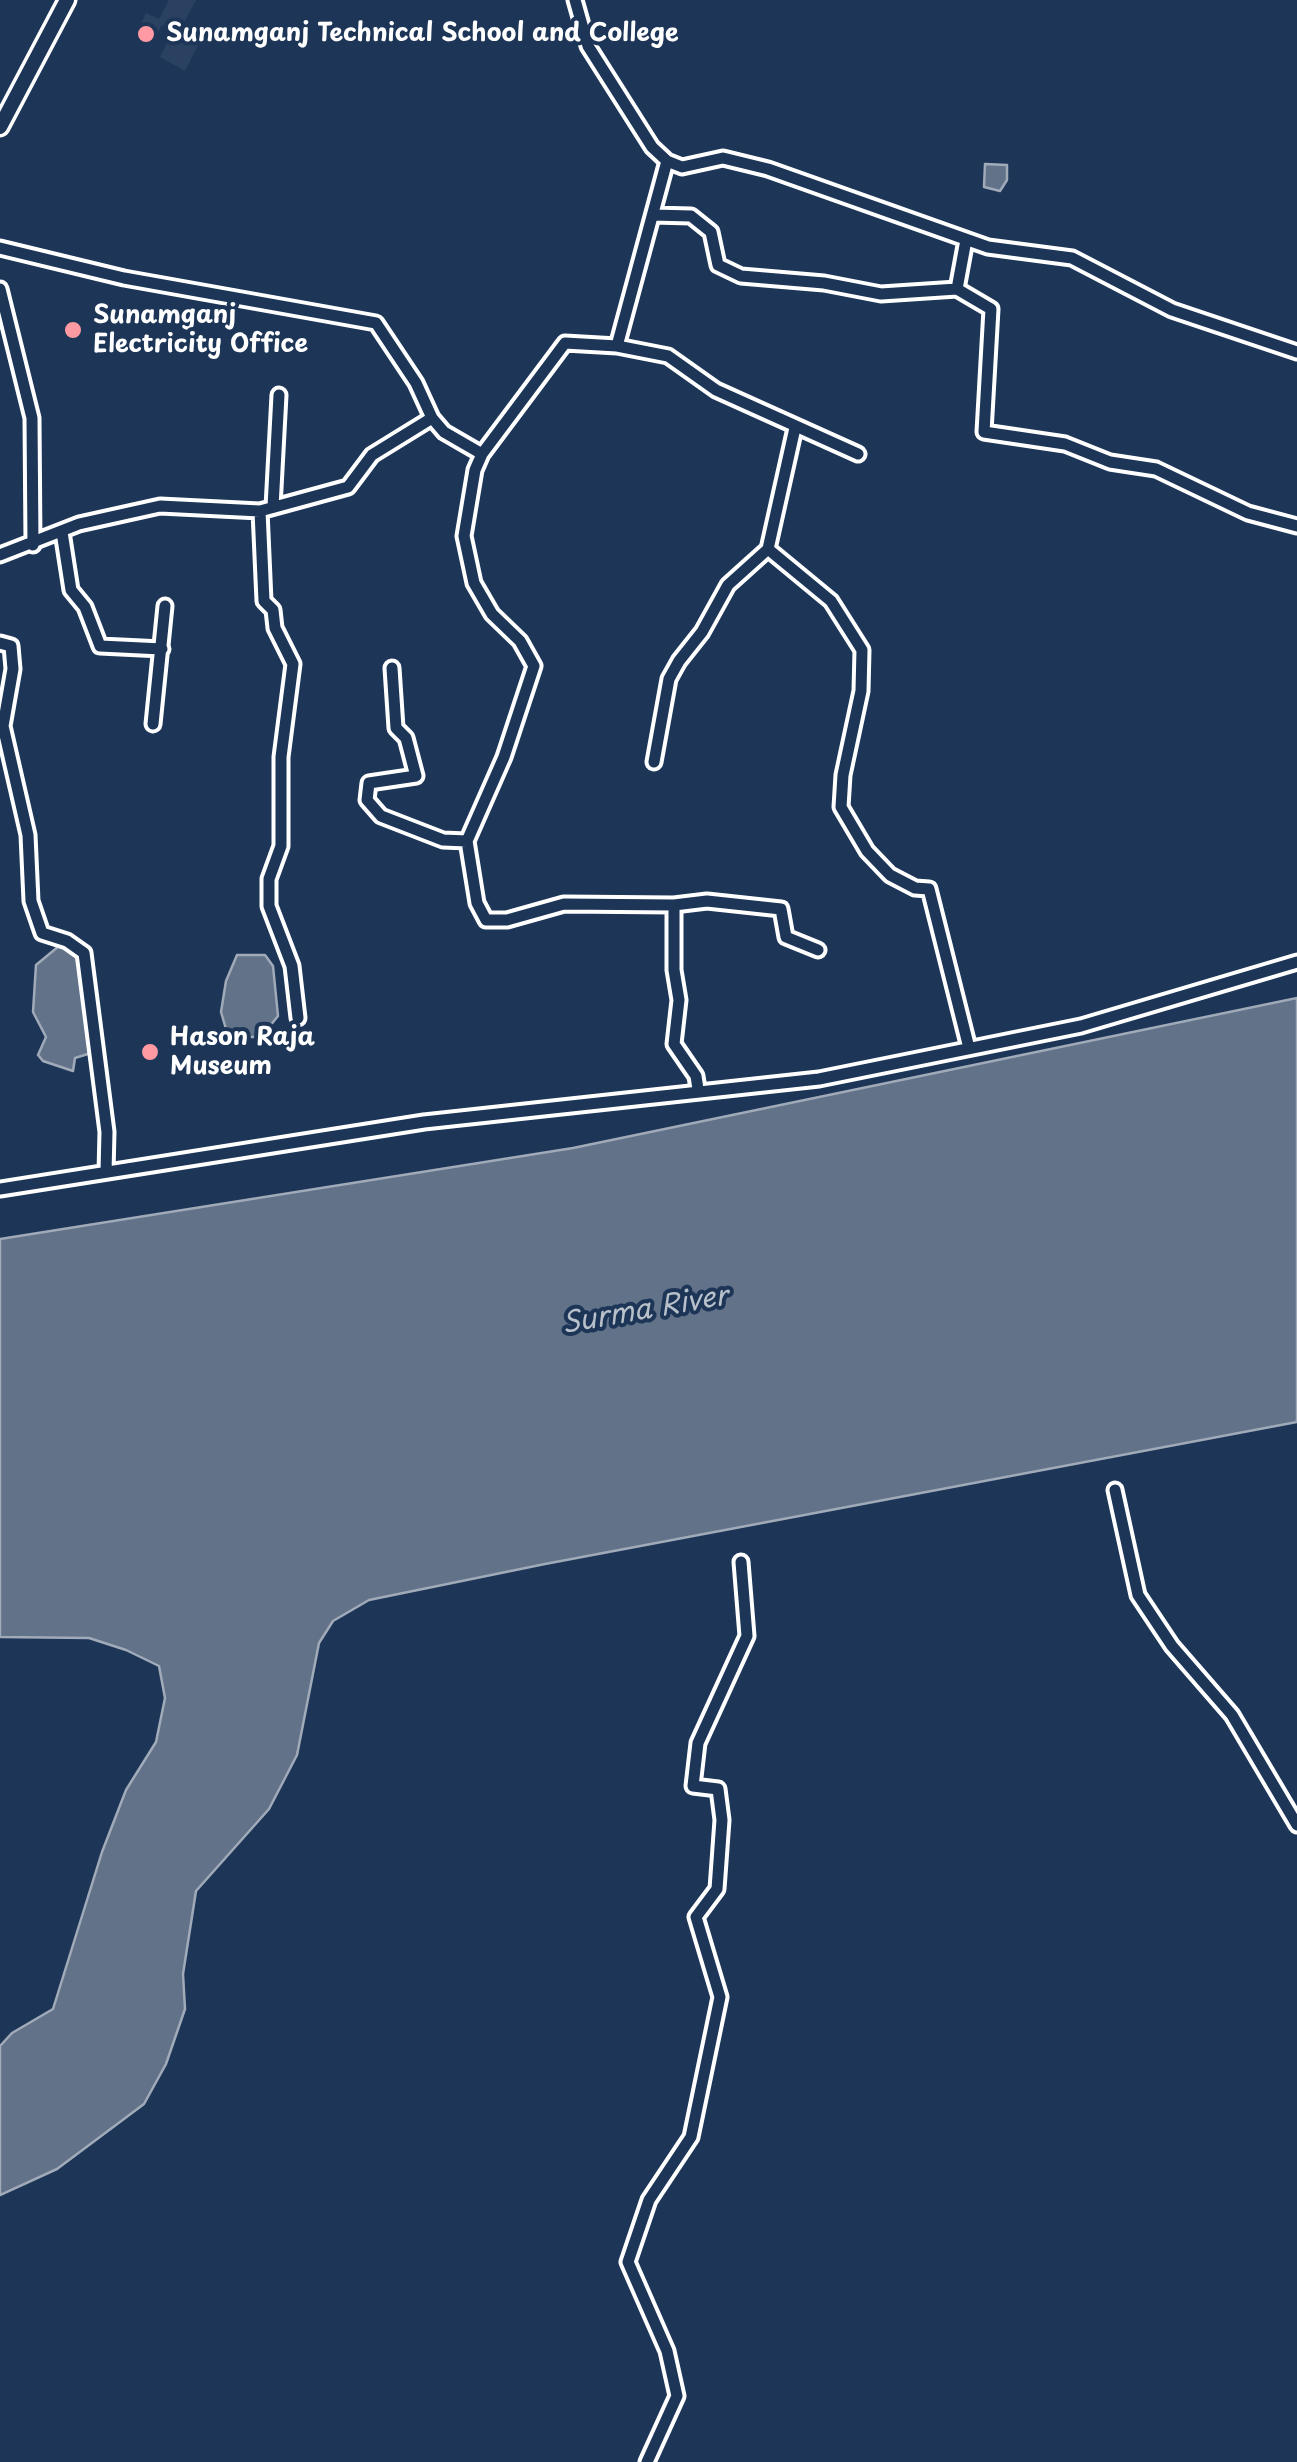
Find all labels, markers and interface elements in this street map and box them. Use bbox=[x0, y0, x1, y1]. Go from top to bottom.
place label: Sunamganj Technical School and College bbox=[166, 19, 679, 49]
marker: Sunamganj Technical School and College bbox=[135, 23, 157, 45]
place label: Sunamganj Electricity Office bbox=[93, 301, 308, 360]
marker: Sunamganj Electricity Office bbox=[62, 319, 84, 341]
place label: Hason Raja Museum bbox=[170, 1023, 315, 1082]
marker: Hason Raja Museum bbox=[139, 1041, 161, 1063]
water label: Surma River bbox=[559, 1280, 731, 1342]

